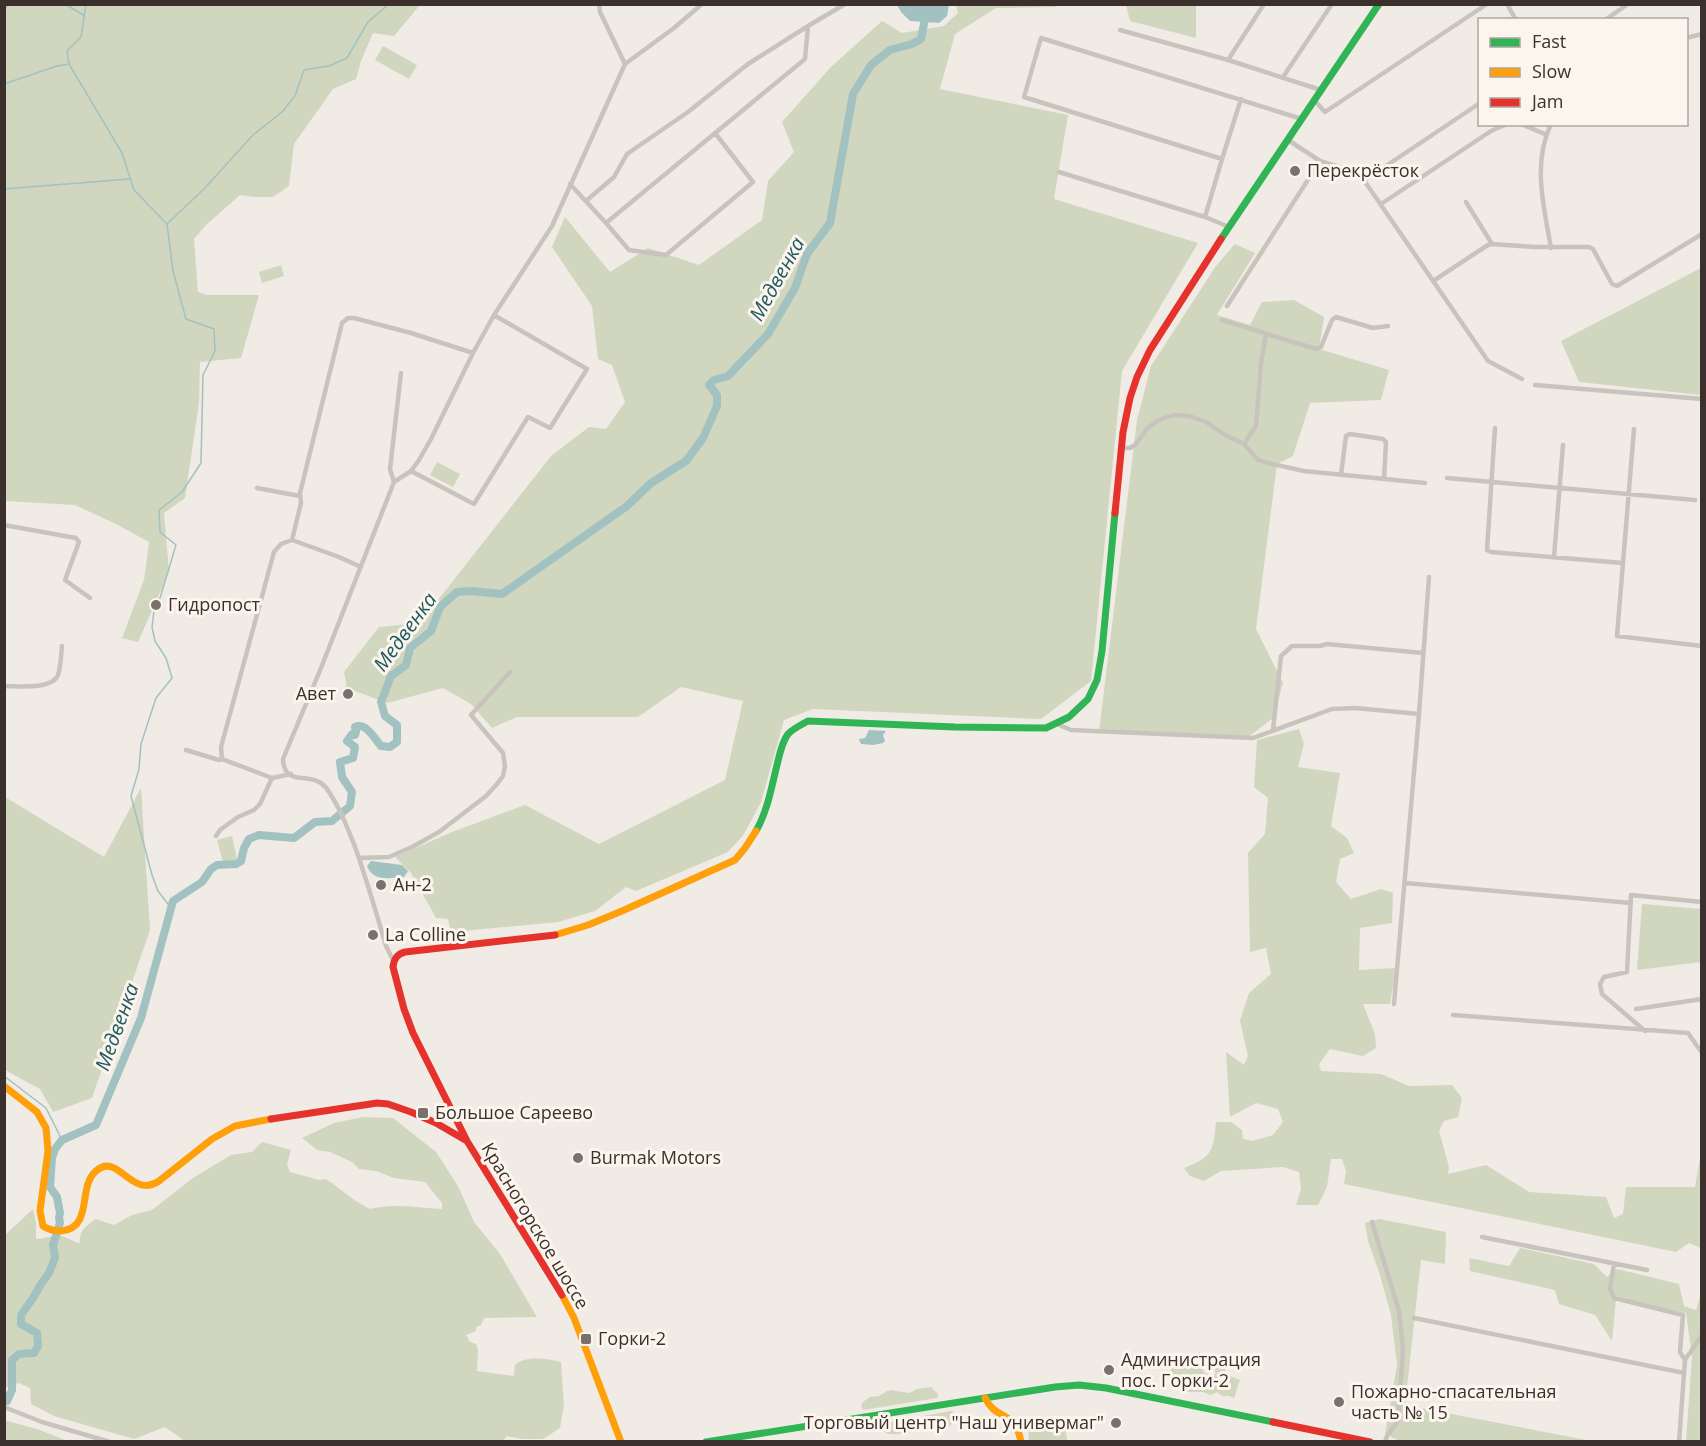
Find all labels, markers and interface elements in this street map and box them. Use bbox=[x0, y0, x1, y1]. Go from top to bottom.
legend bbox=[1478, 18, 1688, 126]
text: Fast bbox=[1532, 29, 1566, 53]
text: Slow bbox=[1532, 59, 1571, 83]
text: Jam bbox=[1530, 89, 1564, 113]
place label: Перекрёсток bbox=[1307, 158, 1420, 182]
marker: Перекрёсток bbox=[1288, 164, 1302, 178]
water label: Медвенка bbox=[743, 232, 811, 325]
water label: Медвенка bbox=[367, 587, 442, 677]
place label: Гидропост bbox=[168, 592, 261, 616]
marker: Гидропост bbox=[149, 598, 163, 612]
place label: Авет bbox=[296, 681, 337, 705]
marker: Авет bbox=[341, 687, 355, 701]
place label: Ан-2 bbox=[393, 872, 432, 896]
marker: Ан-2 bbox=[374, 878, 388, 892]
place label: La Colline bbox=[385, 922, 466, 946]
marker: La Colline bbox=[366, 928, 380, 942]
water label: Медвенка bbox=[88, 979, 145, 1074]
place label: Большое Сареево bbox=[435, 1100, 593, 1124]
marker: Большое Сареево bbox=[416, 1106, 430, 1120]
street label: Красногорское шоссе bbox=[477, 1138, 595, 1313]
place label: Burmak Motors bbox=[590, 1145, 721, 1169]
marker: Burmak Motors bbox=[571, 1151, 585, 1165]
place label: Горки-2 bbox=[598, 1326, 666, 1350]
marker: Горки-2 bbox=[579, 1332, 593, 1346]
place label: Администрация пос. Горки-2 bbox=[1121, 1347, 1261, 1392]
marker: Администрация пос. Горки-2 bbox=[1102, 1363, 1116, 1377]
place label: Пожарно-спасательная часть № 15 bbox=[1351, 1379, 1556, 1424]
marker: Пожарно-спасательная часть № 15 bbox=[1332, 1395, 1346, 1409]
place label: Торговый центр "Наш универмаг" bbox=[804, 1410, 1104, 1434]
marker: Торговый центр "Наш универмаг" bbox=[1109, 1416, 1123, 1430]

